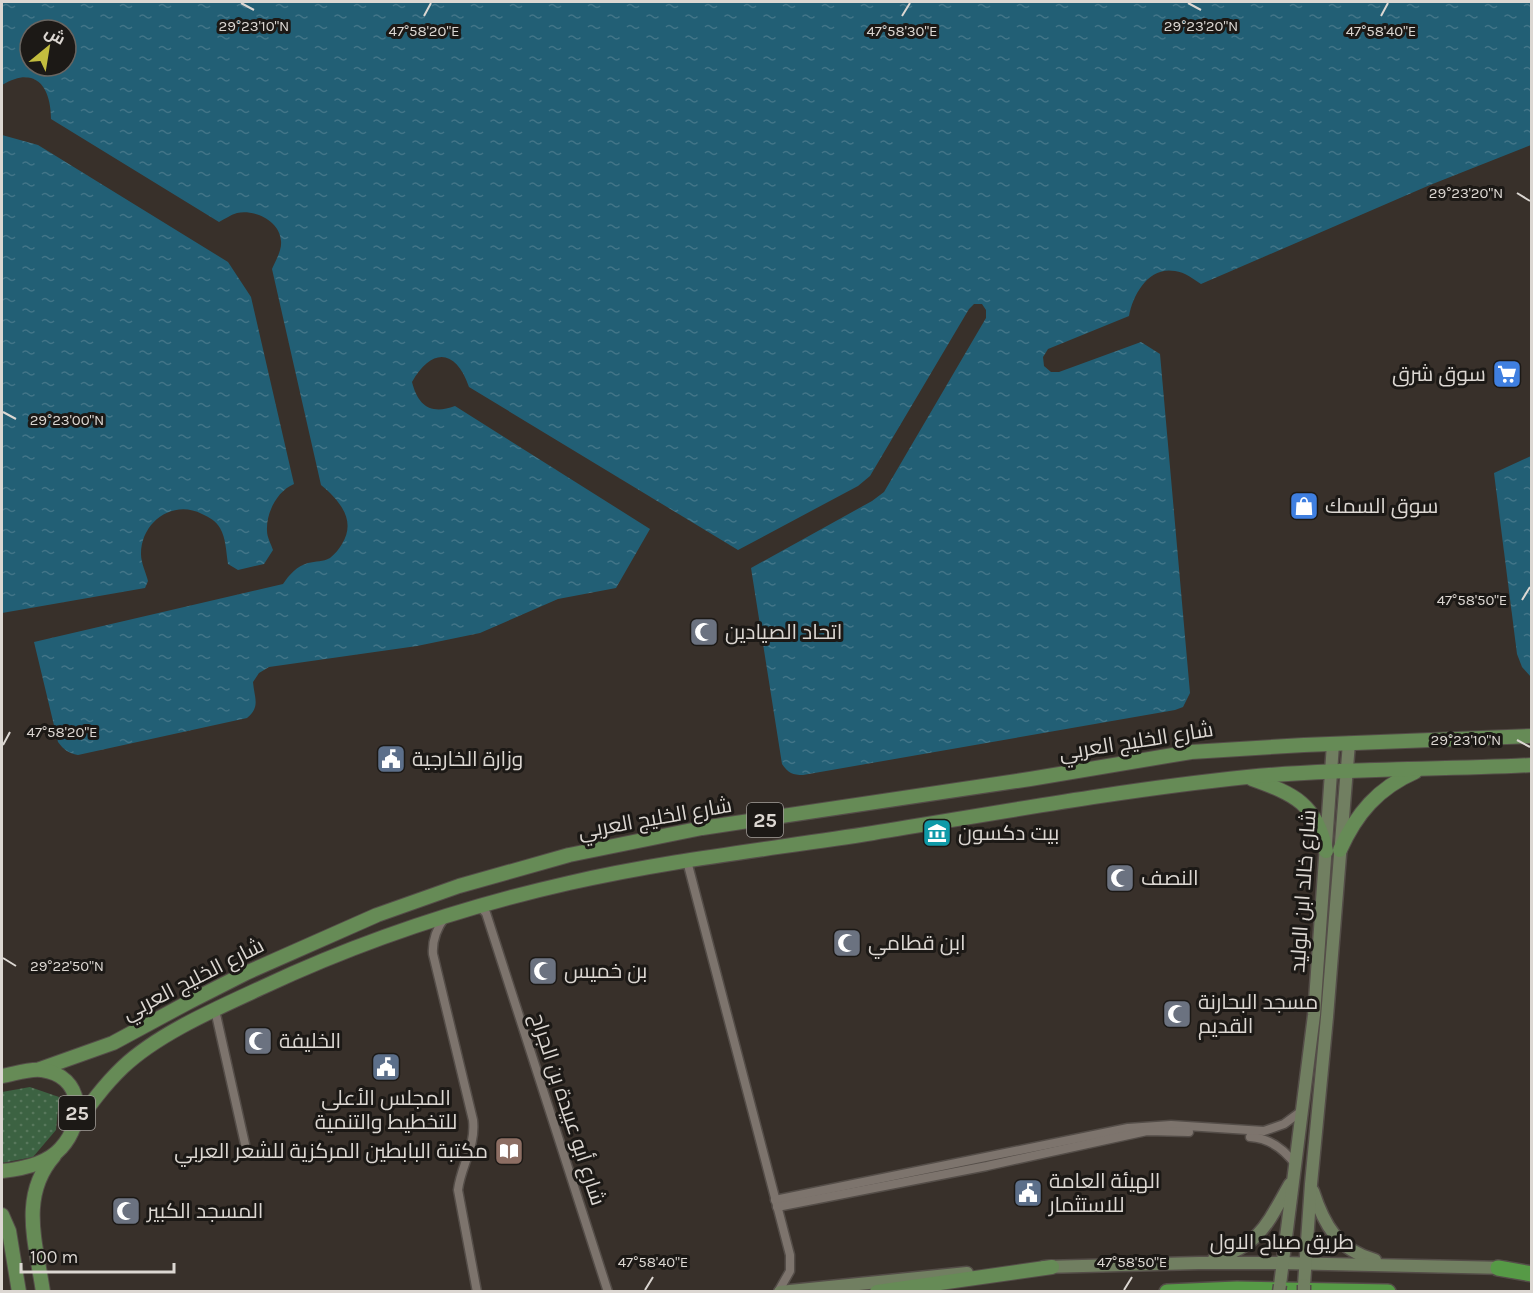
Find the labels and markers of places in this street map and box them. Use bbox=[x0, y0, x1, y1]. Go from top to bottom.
supermarket icon: سوق شرق bbox=[1491, 358, 1523, 390]
place label: سوق شرق bbox=[1392, 362, 1486, 387]
shop icon: سوق السمك bbox=[1288, 490, 1320, 522]
place label: سوق السمك bbox=[1325, 494, 1438, 519]
mosque icon: اتحاد الصيادين bbox=[688, 616, 720, 648]
place label: اتحاد الصيادين bbox=[725, 620, 842, 645]
public building icon: وزارة الخارجية bbox=[375, 743, 407, 775]
place label: وزارة الخارجية bbox=[412, 747, 523, 771]
museum icon: بيت دكسون bbox=[921, 817, 953, 849]
place label: بيت دكسون bbox=[958, 821, 1059, 846]
mosque icon: النصف bbox=[1104, 862, 1136, 894]
place label: النصف bbox=[1141, 866, 1199, 890]
mosque icon: ابن قطامي bbox=[831, 927, 863, 959]
place label: ابن قطامي bbox=[868, 931, 966, 959]
mosque icon: بن خميس bbox=[527, 955, 559, 987]
place label: بن خميس bbox=[564, 959, 647, 984]
place label: مسجد البحارنة القديم bbox=[1198, 990, 1318, 1040]
mosque icon: مسجد البحارنة القديم bbox=[1161, 998, 1193, 1030]
mosque icon: الخليفة bbox=[242, 1025, 274, 1057]
place label: الخليفة bbox=[279, 1029, 341, 1053]
public building icon: المجلس الأعلى للتخطيط والتنمية bbox=[370, 1051, 402, 1083]
place label: المجلس الأعلى للتخطيط والتنمية bbox=[315, 1086, 457, 1134]
library icon: مكتبة البابطين المركزية للشعر العربي bbox=[493, 1135, 525, 1167]
place label: مكتبة البابطين المركزية للشعر العربي bbox=[174, 1139, 488, 1167]
place label: الهيئة العامة للاستثمار bbox=[1048, 1169, 1160, 1217]
public building icon: الهيئة العامة للاستثمار bbox=[1012, 1177, 1044, 1209]
mosque icon: المسجد الكبير bbox=[110, 1195, 142, 1227]
place label: المسجد الكبير bbox=[146, 1199, 263, 1223]

